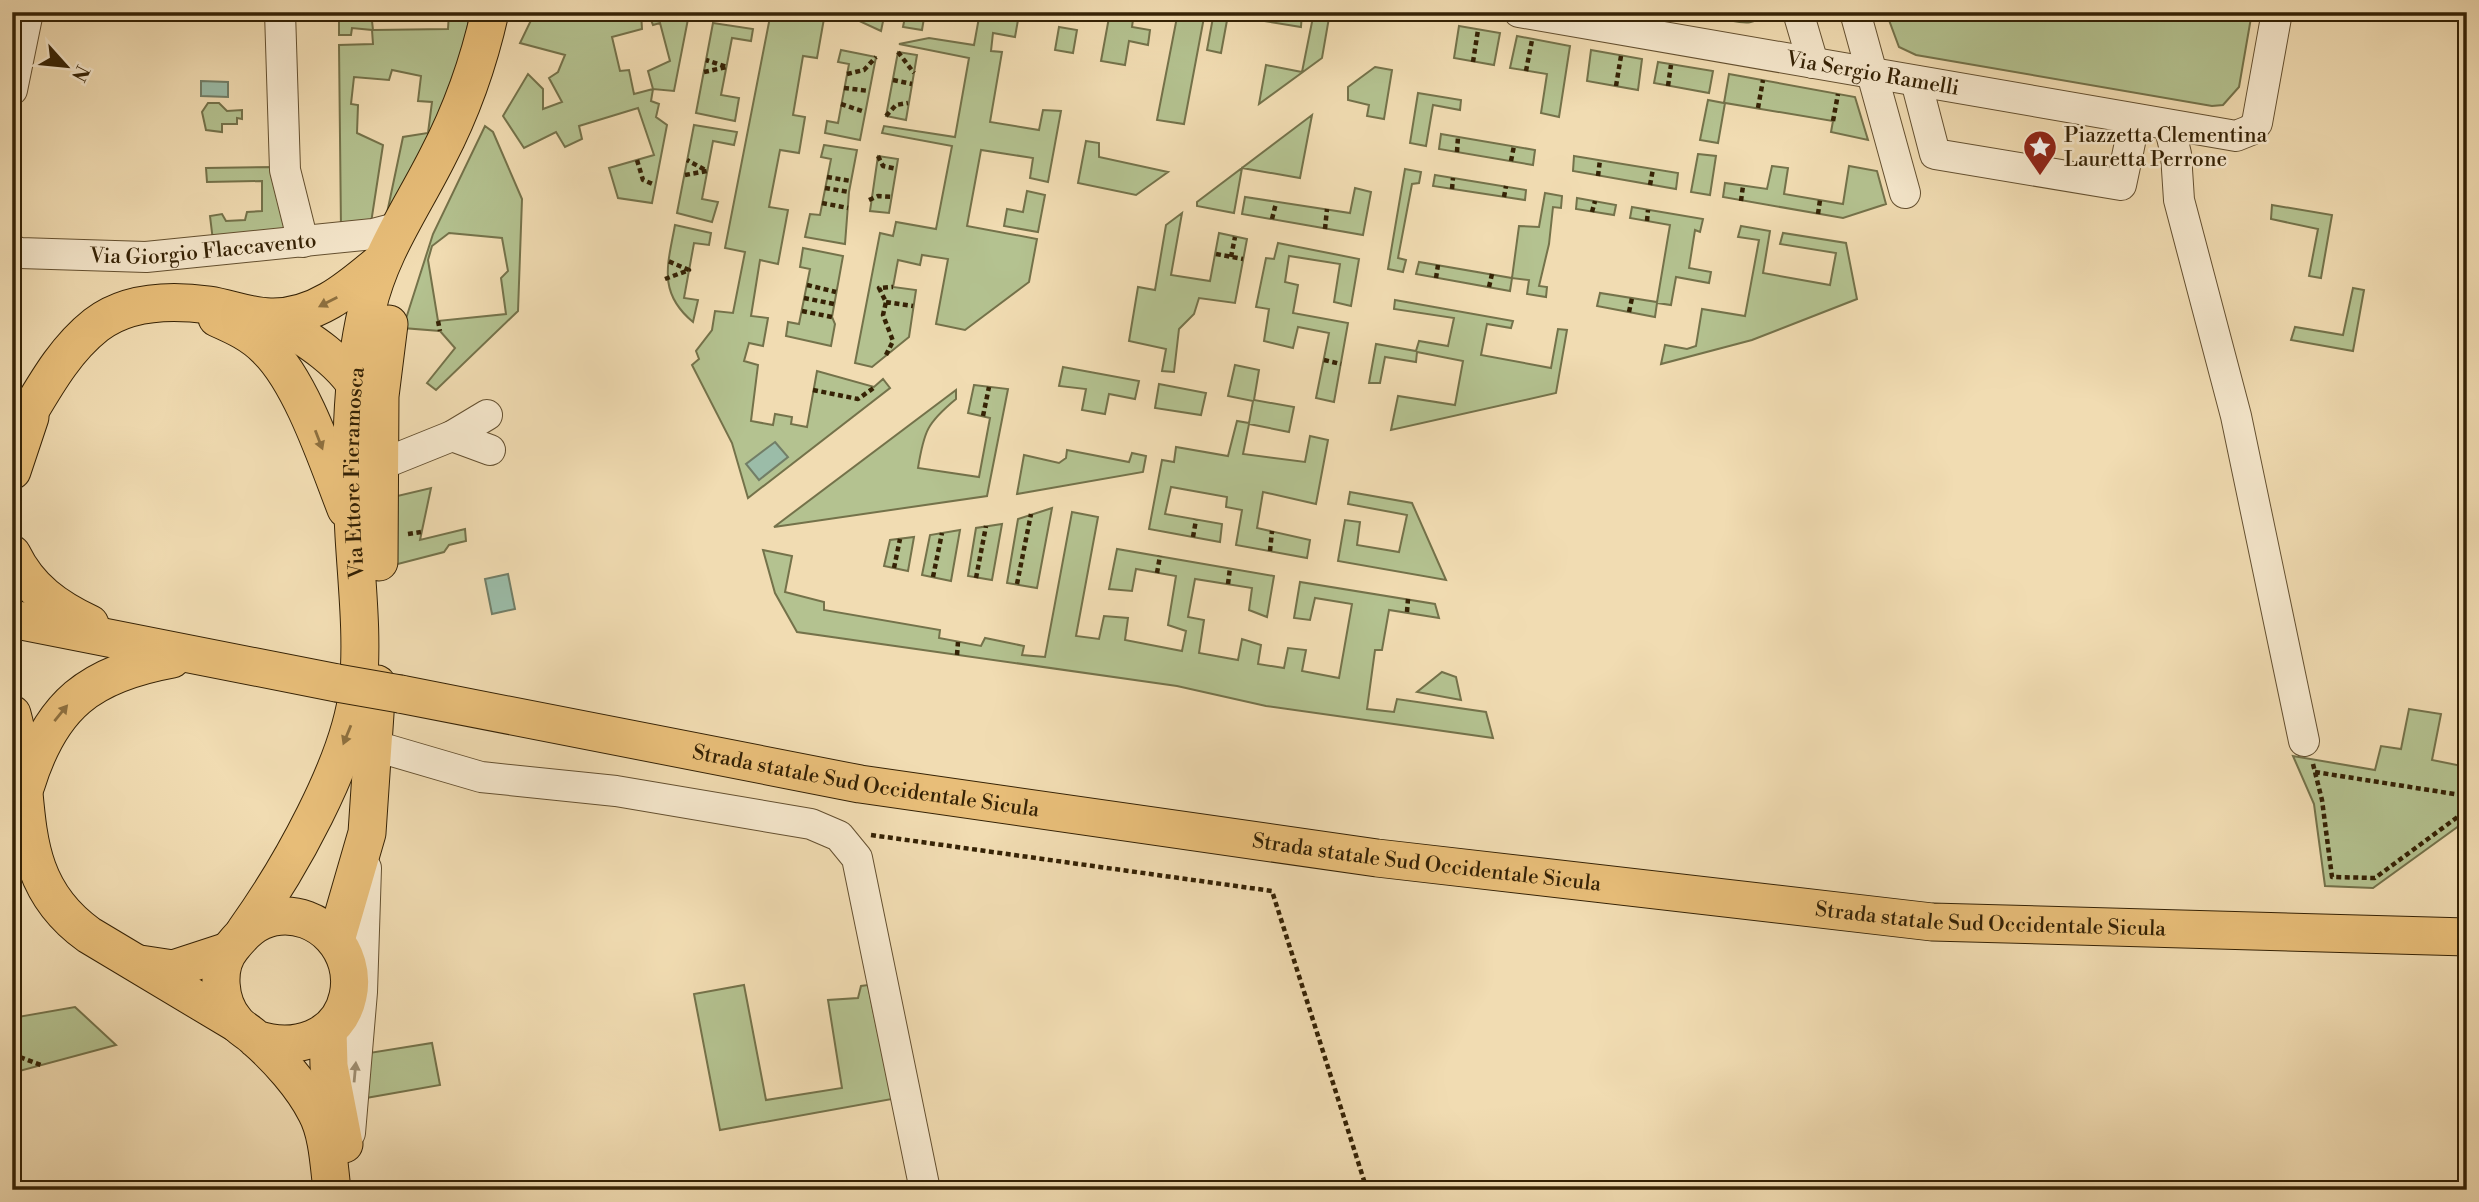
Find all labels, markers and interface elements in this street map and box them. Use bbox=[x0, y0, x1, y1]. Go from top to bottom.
north arrow bbox=[32, 32, 102, 102]
street label: Via Sergio Ramelli bbox=[1783, 46, 1961, 102]
text: N bbox=[66, 61, 94, 85]
place label: Piazzetta Clementina Lauretta Perrone bbox=[2064, 123, 2267, 173]
place icon: Piazzetta Clementina Lauretta Perrone bbox=[2021, 128, 2059, 177]
street label: Via Giorgio Flaccavento bbox=[88, 228, 318, 271]
one-way arrow bbox=[318, 296, 338, 308]
street label: Via Ettore Fieramosca bbox=[340, 365, 371, 580]
one-way arrow bbox=[313, 430, 324, 451]
one-way arrow bbox=[54, 704, 69, 722]
one-way arrow bbox=[342, 724, 353, 745]
street label: Strada statale Sud Occidentale Sicula bbox=[690, 739, 1041, 824]
street label: Strada statale Sud Occidentale Sicula bbox=[1251, 828, 1603, 898]
street label: Strada statale Sud Occidentale Sicula bbox=[1814, 897, 2167, 943]
one-way arrow bbox=[350, 1061, 361, 1083]

